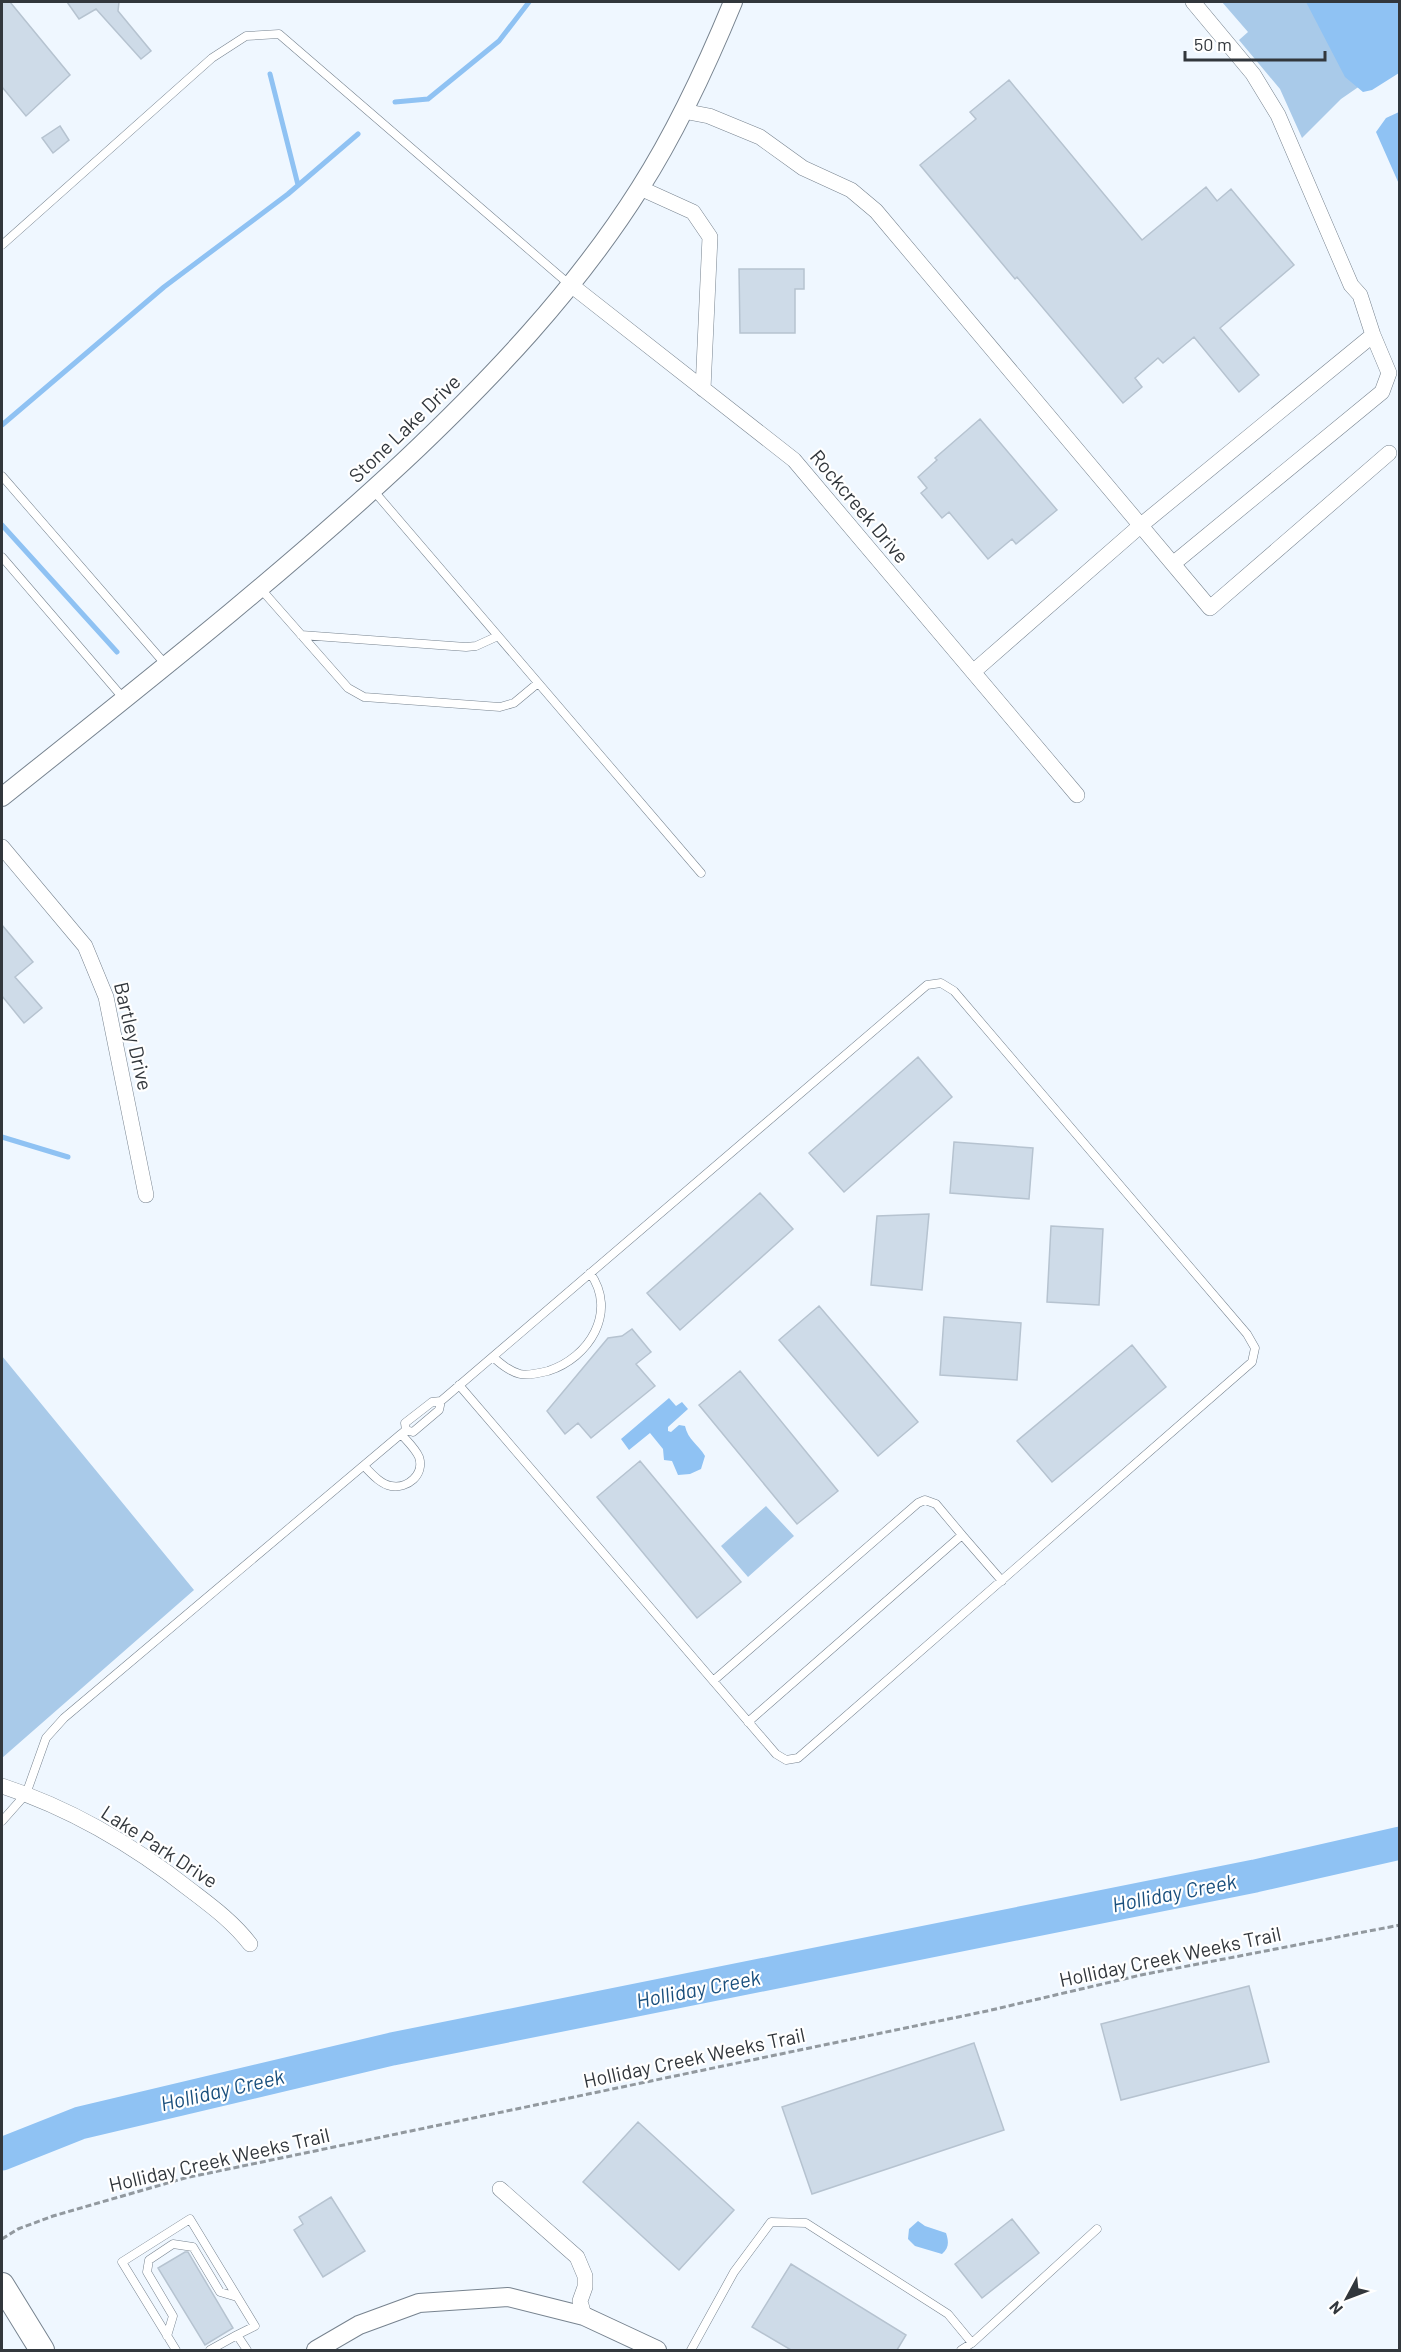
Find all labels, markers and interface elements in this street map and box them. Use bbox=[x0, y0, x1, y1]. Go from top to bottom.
scale bar bbox=[1185, 24, 1324, 62]
text: 50 m bbox=[1194, 33, 1232, 55]
street label: Stone Lake Drive bbox=[343, 369, 465, 487]
street label: Rockcreek Drive bbox=[806, 444, 914, 568]
street label: Bartley Drive bbox=[110, 980, 158, 1092]
street label: Lake Park Drive bbox=[97, 1800, 223, 1892]
water label: Holliday Creek bbox=[1110, 1868, 1239, 1916]
street label: Holliday Creek Weeks Trail bbox=[1057, 1921, 1283, 1991]
water label: Holliday Creek bbox=[634, 1964, 763, 2012]
street label: Holliday Creek Weeks Trail bbox=[581, 2022, 807, 2092]
water label: Holliday Creek bbox=[158, 2062, 287, 2115]
street label: Holliday Creek Weeks Trail bbox=[106, 2122, 332, 2196]
north arrow bbox=[1317, 2268, 1377, 2328]
text: N bbox=[1325, 2298, 1346, 2318]

